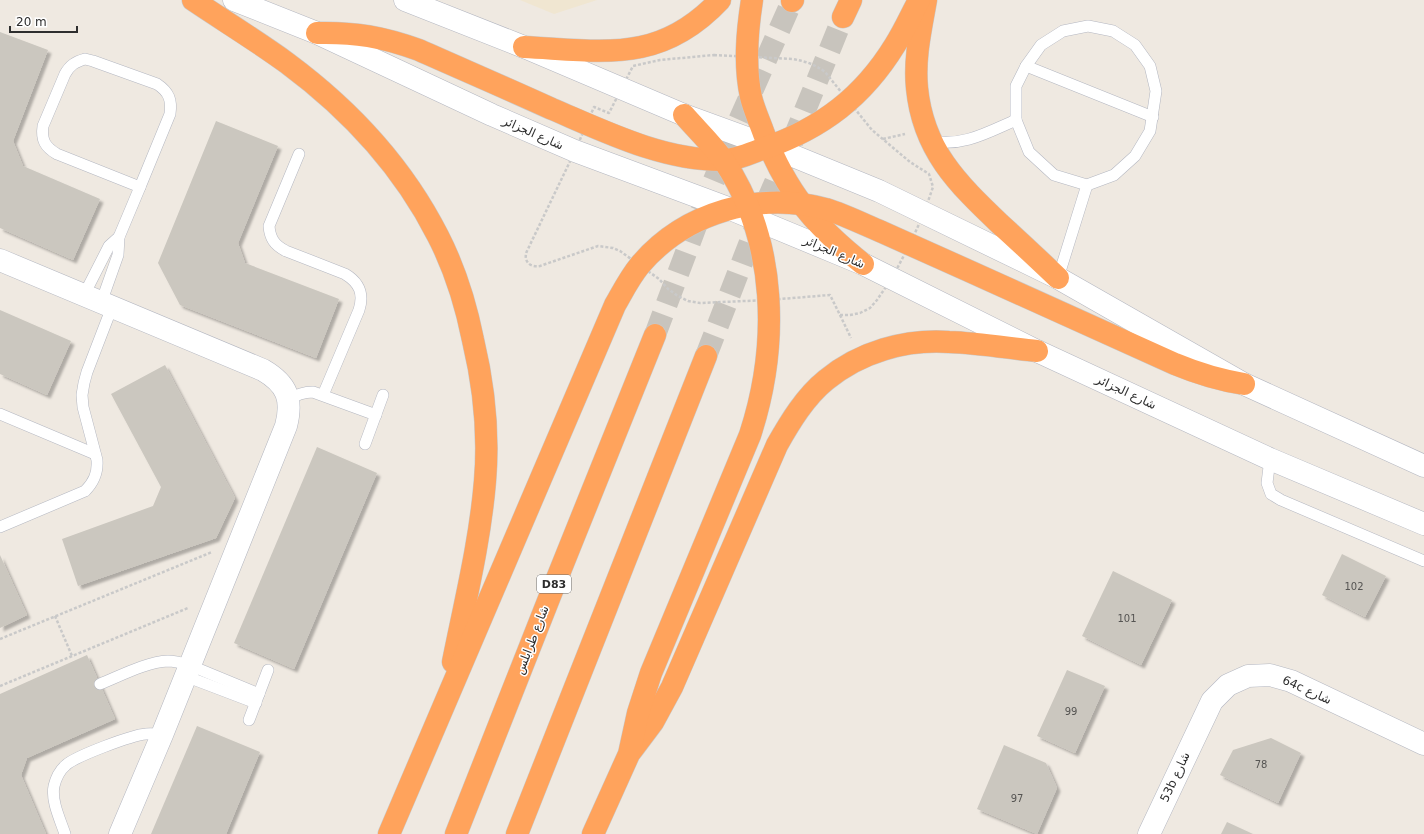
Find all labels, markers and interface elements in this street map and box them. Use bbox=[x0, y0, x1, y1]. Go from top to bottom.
scale bar bbox=[10, 8, 77, 34]
text: 20 m bbox=[16, 15, 47, 29]
street label: شارع الجزائر bbox=[499, 113, 566, 154]
street label: شارع الجزائر bbox=[800, 232, 867, 272]
street label: شارع الجزائر bbox=[1092, 371, 1158, 413]
road number: D83 bbox=[537, 575, 571, 593]
house number: 102 bbox=[1344, 581, 1364, 592]
street label: شارع طرابلس bbox=[512, 604, 552, 677]
house number: 101 bbox=[1117, 613, 1137, 624]
street label: 64c شارع bbox=[1280, 673, 1334, 708]
house number: 99 bbox=[1065, 706, 1077, 717]
street label: 53b شارع bbox=[1157, 750, 1194, 805]
house number: 78 bbox=[1255, 759, 1267, 770]
house number: 97 bbox=[1011, 793, 1023, 804]

